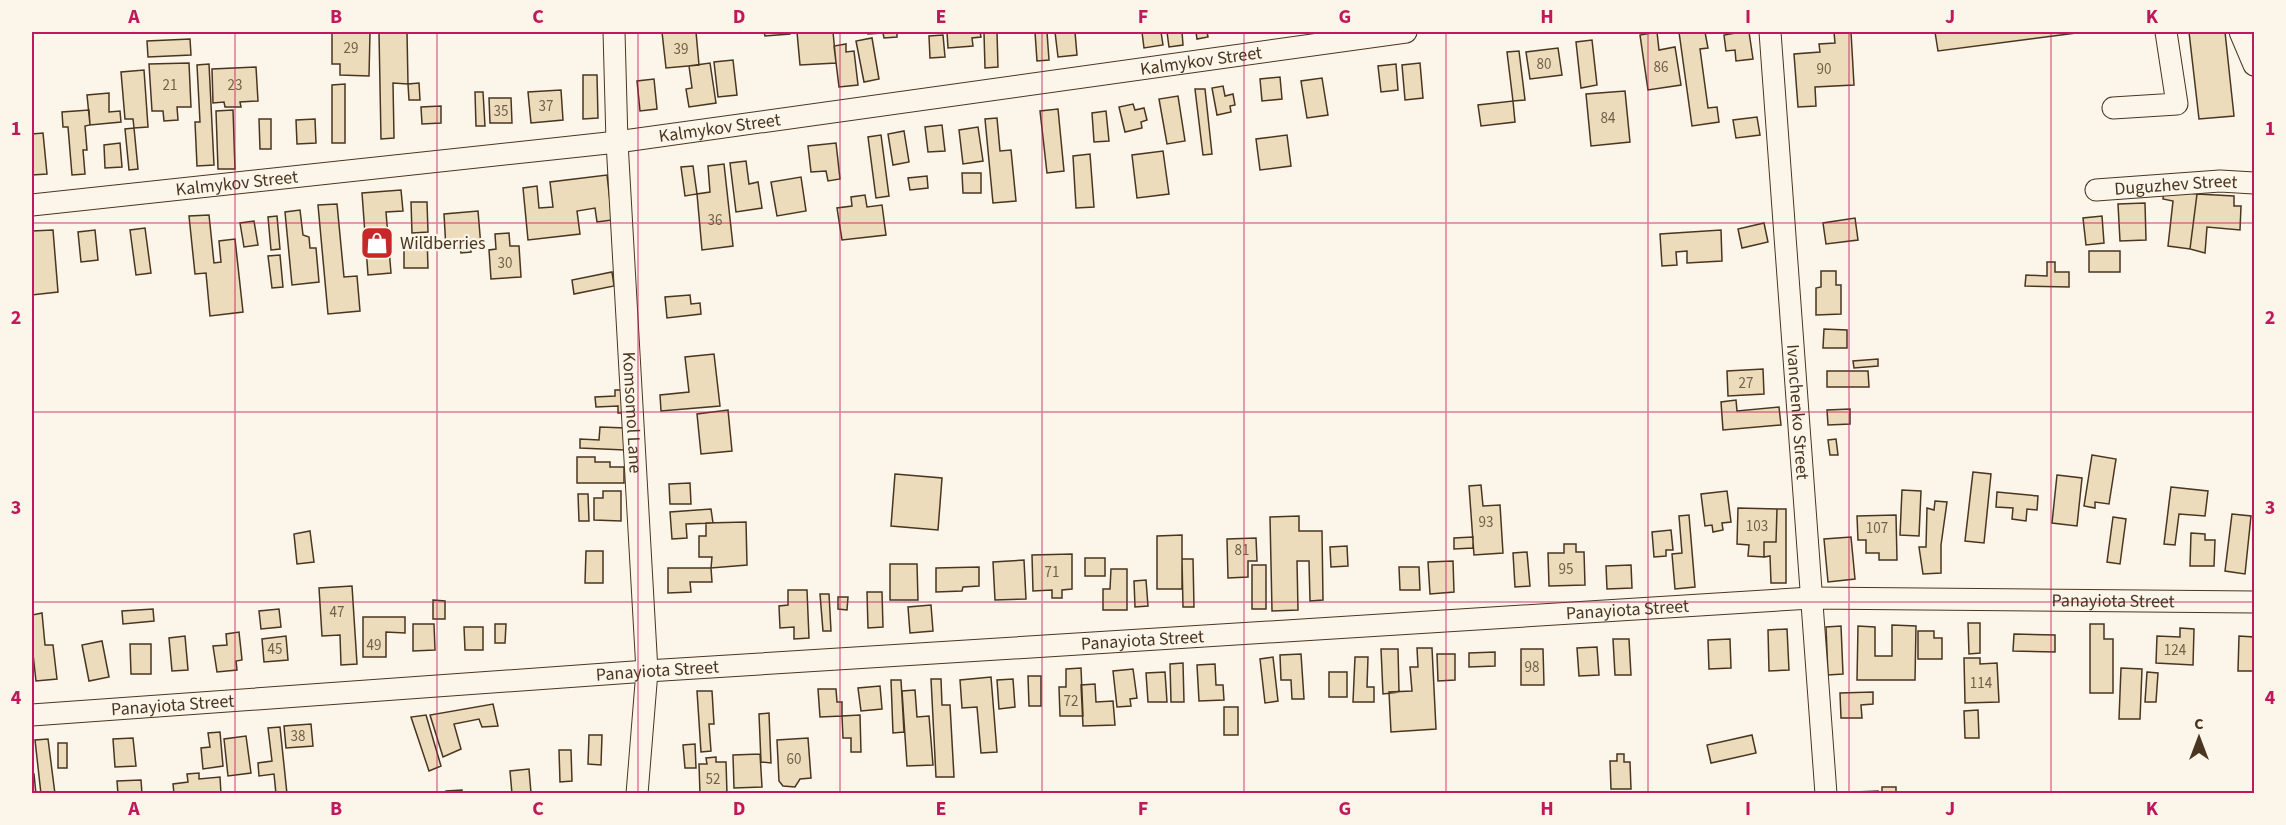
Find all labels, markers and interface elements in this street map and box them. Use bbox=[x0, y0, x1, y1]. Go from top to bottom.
text: A bbox=[127, 3, 140, 31]
text: B bbox=[330, 3, 342, 31]
text: C bbox=[532, 3, 544, 31]
text: D bbox=[733, 3, 745, 31]
text: E bbox=[936, 3, 946, 31]
text: F bbox=[1138, 3, 1148, 31]
text: G bbox=[1339, 3, 1351, 31]
text: H bbox=[1540, 3, 1554, 31]
text: I bbox=[1745, 3, 1751, 31]
text: J bbox=[1945, 3, 1955, 31]
text: K bbox=[2146, 3, 2159, 31]
house number: 29 bbox=[344, 38, 358, 59]
house number: 39 bbox=[674, 39, 688, 60]
street label: Kalmykov Street bbox=[1138, 40, 1264, 82]
house number: 80 bbox=[1537, 54, 1551, 75]
house number: 86 bbox=[1654, 57, 1668, 78]
house number: 90 bbox=[1817, 59, 1831, 80]
house number: 21 bbox=[163, 75, 177, 96]
house number: 23 bbox=[228, 75, 242, 96]
house number: 37 bbox=[539, 96, 553, 117]
house number: 35 bbox=[494, 101, 508, 122]
street label: Kalmykov Street bbox=[657, 107, 782, 149]
house number: 84 bbox=[1601, 108, 1616, 129]
text: 1 bbox=[11, 115, 21, 143]
text: 1 bbox=[2265, 115, 2275, 143]
street label: Kalmykov Street bbox=[174, 164, 299, 202]
street label: Duguzhev Street bbox=[2113, 169, 2238, 202]
house number: 36 bbox=[708, 210, 722, 231]
shop icon: Wildberries bbox=[359, 225, 395, 261]
place label: Wildberries bbox=[400, 231, 485, 256]
house number: 30 bbox=[498, 253, 512, 274]
text: 2 bbox=[11, 304, 21, 332]
text: 2 bbox=[2265, 304, 2275, 332]
street label: Ivanchenko Street bbox=[1780, 343, 1815, 481]
street label: Komsomol Lane bbox=[616, 351, 648, 474]
house number: 27 bbox=[1739, 373, 1753, 394]
text: 3 bbox=[11, 494, 21, 522]
text: 3 bbox=[2265, 494, 2275, 522]
house number: 93 bbox=[1479, 512, 1493, 533]
house number: 103 bbox=[1746, 516, 1768, 537]
house number: 107 bbox=[1866, 518, 1888, 539]
house number: 81 bbox=[1235, 540, 1249, 561]
house number: 95 bbox=[1559, 559, 1573, 580]
house number: 71 bbox=[1045, 562, 1059, 583]
street label: Panayiota Street bbox=[2051, 588, 2175, 614]
street label: Panayiota Street bbox=[1565, 594, 1690, 626]
house number: 47 bbox=[330, 602, 344, 623]
street label: Panayiota Street bbox=[1080, 624, 1205, 657]
house number: 49 bbox=[367, 635, 381, 656]
house number: 45 bbox=[268, 639, 282, 660]
house number: 124 bbox=[2164, 640, 2187, 661]
street label: Panayiota Street bbox=[595, 655, 720, 688]
house number: 98 bbox=[1525, 657, 1539, 678]
house number: 114 bbox=[1970, 673, 1993, 694]
text: 4 bbox=[11, 684, 22, 712]
text: 4 bbox=[2265, 684, 2276, 712]
street label: Panayiota Street bbox=[110, 689, 235, 722]
house number: 72 bbox=[1064, 691, 1078, 712]
north arrow bbox=[2169, 708, 2229, 768]
text: С bbox=[2194, 713, 2204, 735]
house number: 38 bbox=[291, 726, 305, 747]
house number: 60 bbox=[787, 749, 801, 770]
house number: 52 bbox=[706, 769, 720, 790]
text: A bbox=[127, 795, 140, 823]
text: B bbox=[330, 795, 342, 823]
text: C bbox=[532, 795, 544, 823]
text: D bbox=[733, 795, 745, 823]
text: E bbox=[936, 795, 946, 823]
text: F bbox=[1138, 795, 1148, 823]
text: G bbox=[1339, 795, 1351, 823]
text: H bbox=[1540, 795, 1554, 823]
text: I bbox=[1745, 795, 1751, 823]
text: J bbox=[1945, 795, 1955, 823]
text: K bbox=[2146, 795, 2159, 823]

